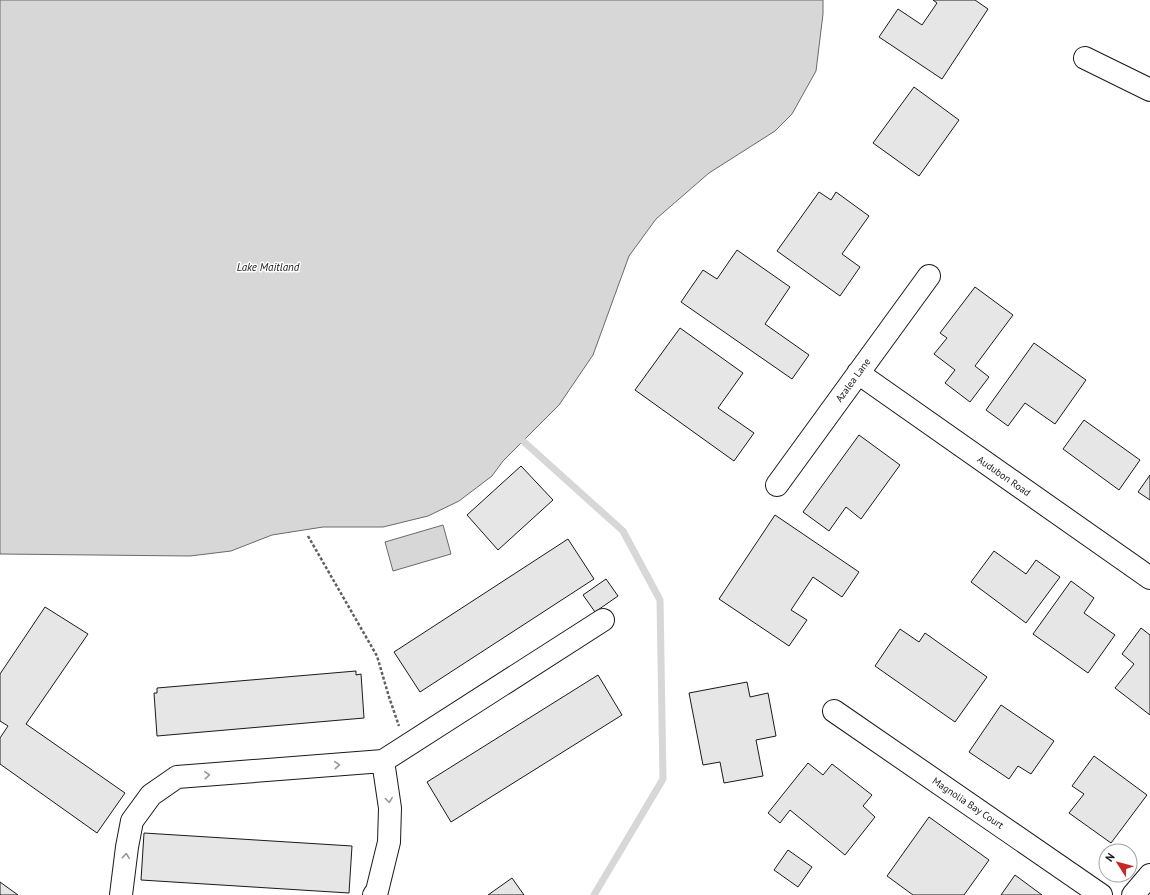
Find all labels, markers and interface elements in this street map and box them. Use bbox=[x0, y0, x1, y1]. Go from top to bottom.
water label: Lake Maitland bbox=[237, 260, 300, 274]
street label: Azalea Lane bbox=[833, 355, 873, 405]
street label: Audubon Road bbox=[975, 453, 1033, 499]
one-way arrow bbox=[334, 760, 340, 769]
one-way arrow bbox=[204, 770, 210, 779]
street label: Magnolia Bay Court bbox=[930, 774, 1007, 832]
one-way arrow bbox=[384, 797, 393, 803]
north arrow bbox=[1098, 843, 1138, 883]
text: N bbox=[1102, 850, 1118, 864]
one-way arrow bbox=[121, 853, 130, 859]

